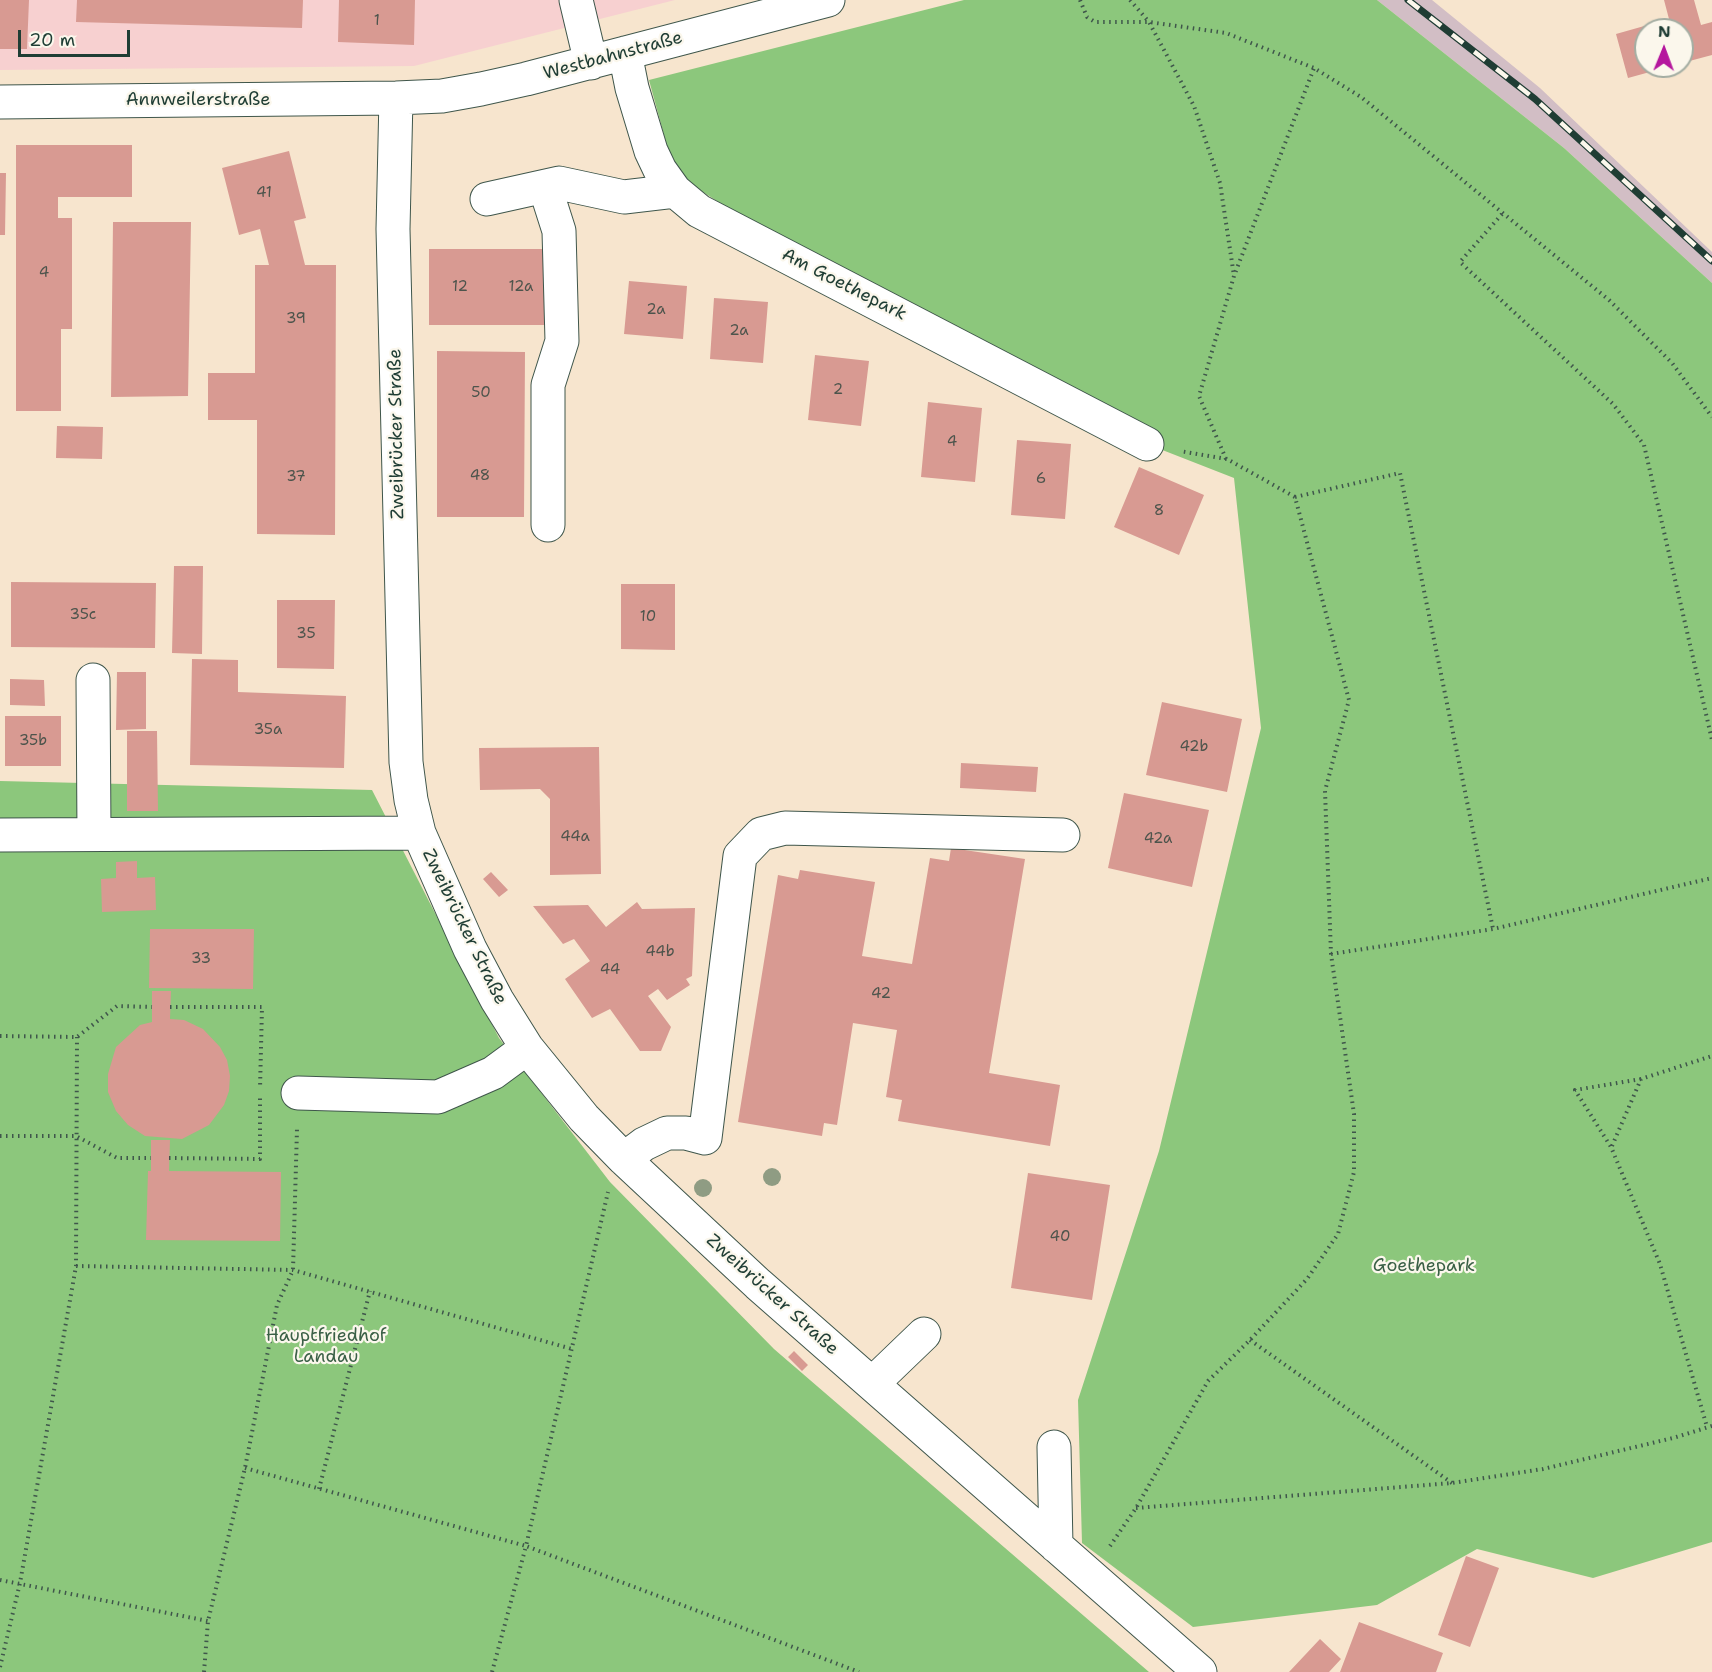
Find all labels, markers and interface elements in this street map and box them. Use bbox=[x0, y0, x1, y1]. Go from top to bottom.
house number: 1 bbox=[374, 12, 380, 30]
scale bar bbox=[21, 18, 134, 56]
north arrow bbox=[1634, 18, 1694, 78]
text: N bbox=[1658, 21, 1671, 42]
street label: Westbahnstraße bbox=[541, 27, 685, 85]
text: 20 m bbox=[29, 28, 75, 52]
street label: Annweilerstraße bbox=[126, 89, 270, 111]
house number: 41 bbox=[256, 184, 272, 202]
street label: Am Goethepark bbox=[778, 244, 910, 326]
house number: 4 bbox=[39, 264, 49, 282]
house number: 12 bbox=[452, 278, 468, 296]
house number: 12a bbox=[509, 278, 533, 296]
house number: 2a bbox=[646, 301, 666, 319]
house number: 39 bbox=[286, 310, 306, 328]
house number: 2a bbox=[729, 322, 749, 340]
street label: Zweibrücker Straße bbox=[385, 349, 409, 519]
house number: 2 bbox=[833, 381, 843, 399]
house number: 50 bbox=[471, 384, 491, 402]
house number: 4 bbox=[947, 433, 957, 451]
house number: 48 bbox=[470, 467, 490, 485]
house number: 37 bbox=[286, 468, 306, 486]
house number: 6 bbox=[1036, 470, 1046, 488]
house number: 8 bbox=[1154, 502, 1164, 520]
house number: 35c bbox=[70, 606, 96, 624]
house number: 10 bbox=[640, 608, 656, 626]
house number: 35 bbox=[296, 625, 316, 643]
house number: 35a bbox=[254, 721, 282, 739]
house number: 35b bbox=[19, 732, 47, 750]
house number: 42b bbox=[1180, 738, 1208, 756]
house number: 44a bbox=[560, 828, 590, 846]
house number: 42a bbox=[1144, 830, 1172, 848]
street label: Zweibrücker Straße bbox=[417, 846, 511, 1008]
house number: 44b bbox=[645, 943, 675, 961]
house number: 33 bbox=[191, 950, 211, 968]
house number: 44 bbox=[600, 961, 620, 979]
house number: 42 bbox=[871, 985, 891, 1003]
house number: 40 bbox=[1050, 1228, 1070, 1246]
street label: Zweibrücker Straße bbox=[701, 1230, 843, 1360]
park label: Goethepark bbox=[1373, 1255, 1475, 1277]
park label: Hauptfriedhof Landau bbox=[266, 1325, 386, 1368]

